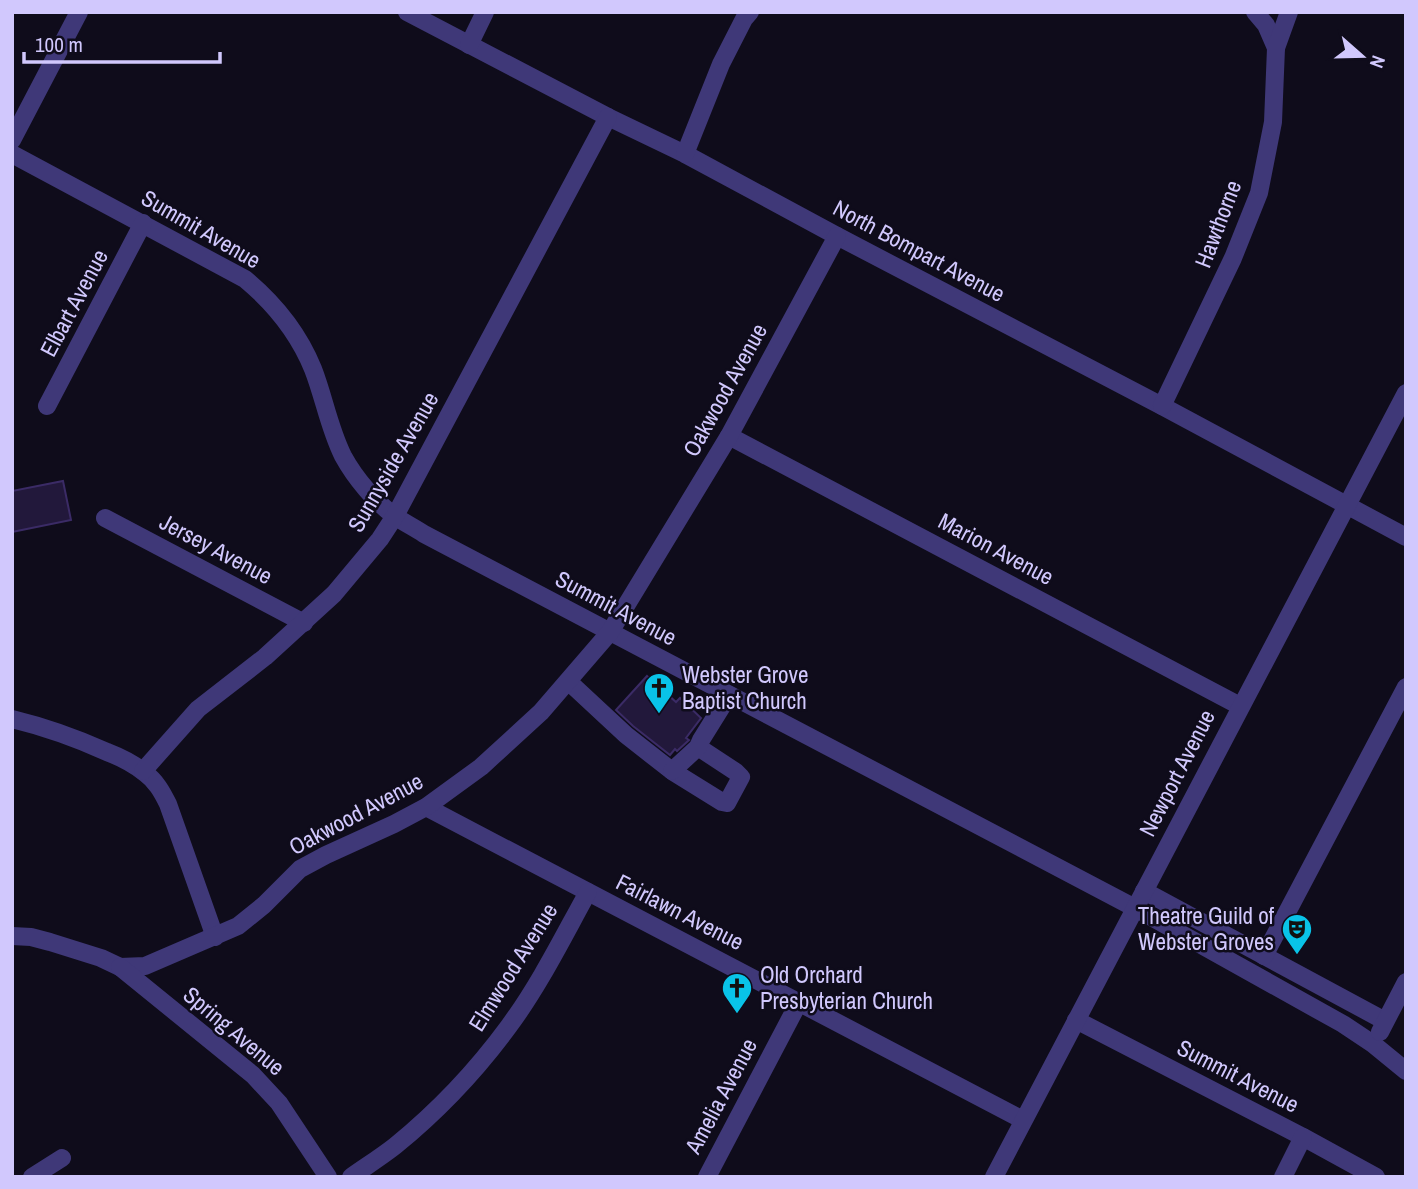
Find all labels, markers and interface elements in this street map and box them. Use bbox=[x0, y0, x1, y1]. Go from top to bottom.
scale bar bbox=[24, 21, 220, 65]
north arrow bbox=[1327, 21, 1397, 91]
text: 100 m bbox=[35, 30, 83, 59]
text: N bbox=[1364, 52, 1392, 72]
street label: Hawthorne bbox=[1187, 176, 1248, 272]
street label: Summit Avenue bbox=[136, 182, 267, 275]
street label: North Bompart Avenue bbox=[828, 192, 1011, 309]
street label: Elbart Avenue bbox=[32, 244, 115, 362]
street label: Oakwood Avenue bbox=[675, 318, 774, 462]
street label: Sunnyside Avenue bbox=[340, 386, 445, 537]
street label: Marion Avenue bbox=[933, 505, 1059, 592]
street label: Jersey Avenue bbox=[154, 506, 278, 591]
street label: Summit Avenue bbox=[550, 563, 682, 652]
place label: Webster Grove Baptist Church bbox=[682, 659, 809, 716]
church icon: Webster Grove Baptist Church bbox=[642, 671, 676, 715]
street label: Newport Avenue bbox=[1131, 704, 1222, 841]
street label: Oakwood Avenue bbox=[283, 765, 428, 862]
street label: Fairlawn Avenue bbox=[611, 866, 749, 957]
street label: Elmwood Avenue bbox=[461, 897, 564, 1037]
place label: Theatre Guild of Webster Groves bbox=[1138, 900, 1275, 957]
theatre icon: Theatre Guild of Webster Groves bbox=[1280, 912, 1314, 956]
place label: Old Orchard Presbyterian Church bbox=[760, 959, 933, 1016]
church icon: Old Orchard Presbyterian Church bbox=[720, 971, 754, 1015]
street label: Spring Avenue bbox=[177, 979, 292, 1082]
street label: Summit Avenue bbox=[1172, 1032, 1304, 1120]
street label: Amelia Avenue bbox=[677, 1033, 764, 1160]

